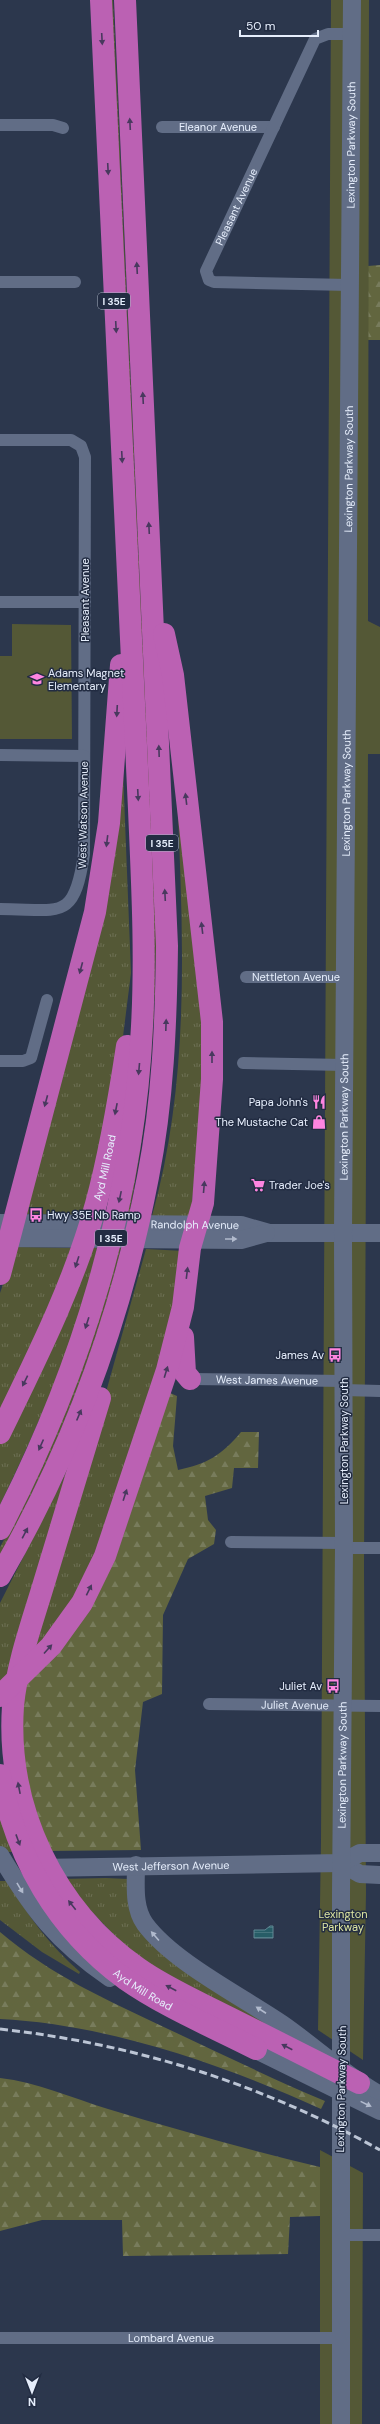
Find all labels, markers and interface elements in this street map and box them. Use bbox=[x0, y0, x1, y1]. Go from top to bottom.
scale bar bbox=[240, 12, 318, 38]
text: 50 m bbox=[246, 18, 275, 34]
one-way arrow bbox=[99, 33, 106, 45]
street label: Lexington Parkway South bbox=[343, 82, 358, 209]
one-way arrow bbox=[127, 118, 134, 130]
street label: Eleanor Avenue bbox=[179, 120, 257, 134]
one-way arrow bbox=[105, 163, 112, 175]
street label: Pleasant Avenue bbox=[212, 166, 260, 247]
one-way arrow bbox=[134, 261, 140, 274]
road number: I 35E bbox=[98, 293, 130, 309]
one-way arrow bbox=[112, 321, 119, 333]
one-way arrow bbox=[140, 391, 146, 404]
street label: Lexington Parkway South bbox=[341, 406, 356, 533]
one-way arrow bbox=[118, 451, 125, 463]
one-way arrow bbox=[146, 521, 152, 534]
street label: Pleasant Avenue bbox=[78, 558, 92, 642]
place label: Adams Magnet Elementary bbox=[48, 666, 124, 693]
school or university icon: Adams Magnet Elementary bbox=[29, 671, 45, 687]
one-way arrow bbox=[114, 705, 120, 718]
street label: Lexington Parkway South bbox=[339, 730, 354, 856]
one-way arrow bbox=[155, 745, 162, 757]
street label: West Watson Avenue bbox=[75, 761, 91, 869]
one-way arrow bbox=[135, 789, 142, 801]
one-way arrow bbox=[183, 793, 189, 805]
one-way arrow bbox=[104, 835, 110, 847]
road number: I 35E bbox=[146, 835, 178, 851]
one-way arrow bbox=[162, 888, 168, 901]
one-way arrow bbox=[199, 922, 205, 934]
one-way arrow bbox=[78, 962, 84, 974]
street label: Nettleton Avenue bbox=[252, 970, 340, 984]
one-way arrow bbox=[162, 1019, 169, 1031]
one-way arrow bbox=[209, 1050, 215, 1063]
street label: Lexington Parkway South bbox=[336, 1054, 351, 1180]
one-way arrow bbox=[135, 1063, 142, 1075]
restaurant icon: Papa John's bbox=[311, 1094, 327, 1110]
one-way arrow bbox=[43, 1095, 49, 1107]
place label: Papa John's bbox=[249, 1095, 308, 1109]
one-way arrow bbox=[113, 1103, 119, 1115]
shop icon: The Mustache Cat bbox=[311, 1114, 327, 1130]
place label: The Mustache Cat bbox=[215, 1115, 308, 1129]
street label: Ayd Mill Road bbox=[90, 1133, 119, 1202]
supermarket icon: Trader Joe's bbox=[250, 1177, 266, 1193]
place label: Trader Joe's bbox=[269, 1178, 330, 1192]
one-way arrow bbox=[201, 1181, 208, 1193]
one-way arrow bbox=[116, 1191, 122, 1204]
bus stop icon: Hwy 35E Nb Ramp bbox=[28, 1207, 44, 1223]
place label: Hwy 35E Nb Ramp bbox=[47, 1208, 141, 1222]
street label: Randolph Avenue bbox=[151, 1217, 239, 1232]
road number: I 35E bbox=[95, 1230, 127, 1246]
one-way arrow bbox=[225, 1236, 238, 1242]
one-way arrow bbox=[74, 1256, 80, 1268]
one-way arrow bbox=[184, 1267, 190, 1279]
one-way arrow bbox=[84, 1318, 90, 1330]
bus stop icon: James Av bbox=[327, 1347, 343, 1363]
place label: James Av bbox=[275, 1348, 324, 1362]
one-way arrow bbox=[163, 1366, 169, 1378]
street label: West James Avenue bbox=[216, 1372, 318, 1388]
one-way arrow bbox=[22, 1375, 28, 1387]
street label: Lexington Parkway South bbox=[337, 1378, 351, 1504]
one-way arrow bbox=[77, 1409, 83, 1421]
one-way arrow bbox=[38, 1439, 44, 1450]
one-way arrow bbox=[122, 1489, 128, 1501]
one-way arrow bbox=[21, 1528, 28, 1539]
one-way arrow bbox=[86, 1584, 92, 1596]
one-way arrow bbox=[43, 1644, 52, 1655]
bus stop icon: Juliet Av bbox=[325, 1678, 341, 1694]
place label: Juliet Av bbox=[279, 1679, 322, 1693]
street label: Juliet Avenue bbox=[261, 1698, 329, 1712]
street label: Lexington Parkway South bbox=[335, 1702, 350, 1828]
one-way arrow bbox=[16, 1781, 22, 1794]
one-way arrow bbox=[15, 1834, 21, 1846]
street label: West Jefferson Avenue bbox=[112, 1858, 230, 1874]
one-way arrow bbox=[17, 1882, 24, 1894]
one-way arrow bbox=[68, 1899, 77, 1910]
park label: Lexington Parkway bbox=[318, 1907, 368, 1934]
one-way arrow bbox=[150, 1930, 159, 1941]
street label: Ayd Mill Road bbox=[110, 1966, 175, 2013]
one-way arrow bbox=[165, 1984, 177, 1991]
one-way arrow bbox=[256, 2006, 266, 2014]
street label: Lexington Parkway South bbox=[333, 2026, 349, 2152]
one-way arrow bbox=[281, 2044, 293, 2050]
one-way arrow bbox=[360, 2101, 372, 2107]
street label: Lombard Avenue bbox=[128, 2331, 214, 2345]
north arrow bbox=[12, 2372, 52, 2412]
text: N bbox=[28, 2395, 36, 2409]

